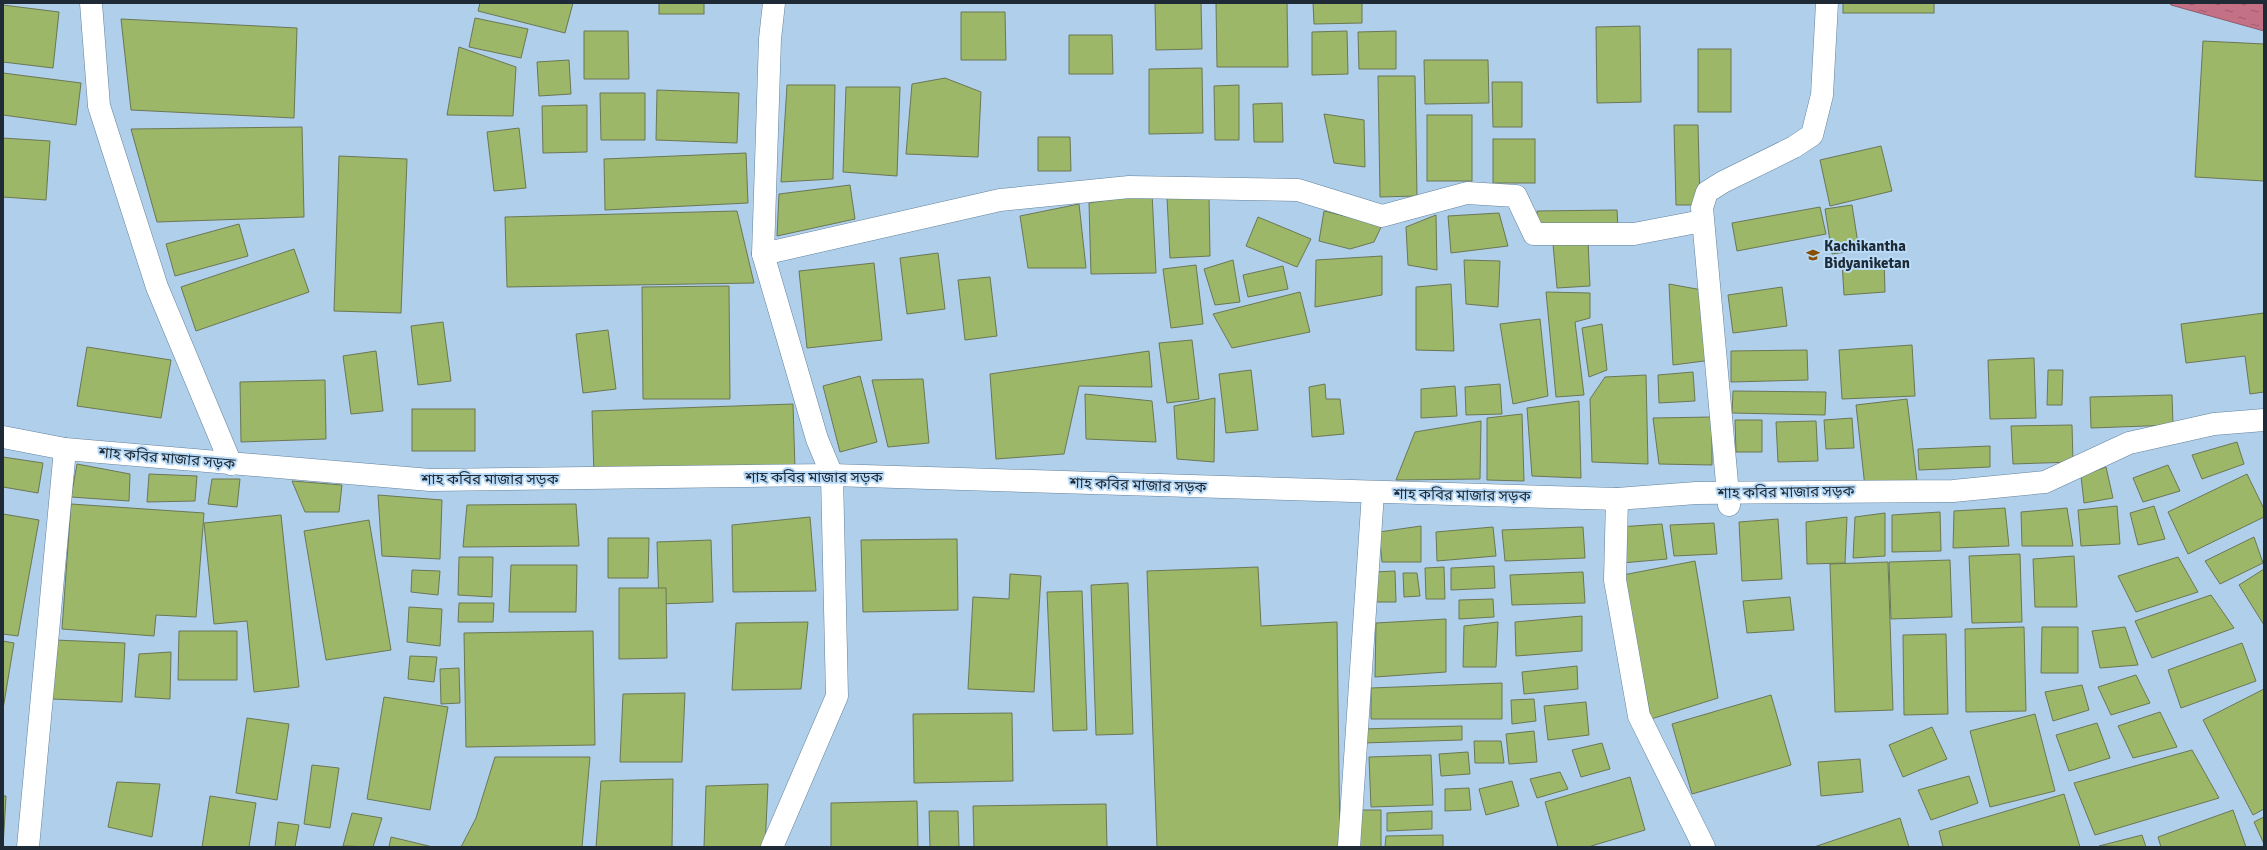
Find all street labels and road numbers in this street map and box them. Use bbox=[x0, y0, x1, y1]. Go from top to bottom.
street label: শাহ কবির মাজার সড়ক bbox=[97, 443, 237, 473]
street label: শাহ কবির মাজার সড়ক bbox=[744, 468, 884, 486]
street label: শাহ কবির মাজার সড়ক bbox=[420, 470, 560, 488]
street label: শাহ কবির মাজার সড়ক bbox=[1068, 474, 1208, 496]
street label: শাহ কবির মাজার সড়ক bbox=[1716, 482, 1856, 502]
street label: শাহ কবির মাজার সড়ক bbox=[1392, 485, 1532, 505]

